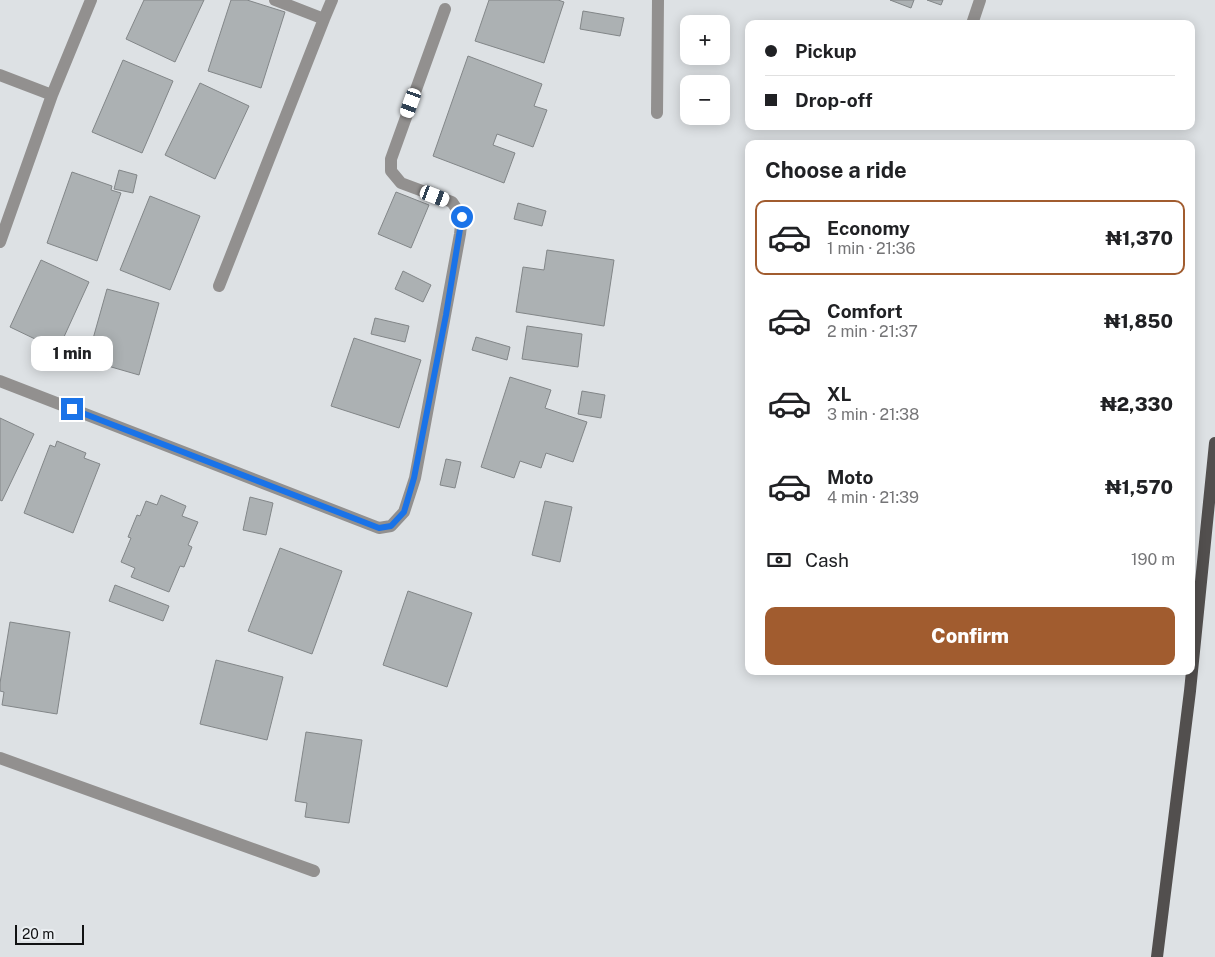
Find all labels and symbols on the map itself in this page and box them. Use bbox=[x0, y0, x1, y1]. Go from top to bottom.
car bbox=[398, 86, 423, 120]
car bbox=[418, 184, 451, 208]
route start bbox=[451, 206, 473, 228]
callout: 1 min bbox=[31, 336, 113, 372]
route end bbox=[61, 398, 83, 420]
scale bar bbox=[15, 922, 84, 945]

